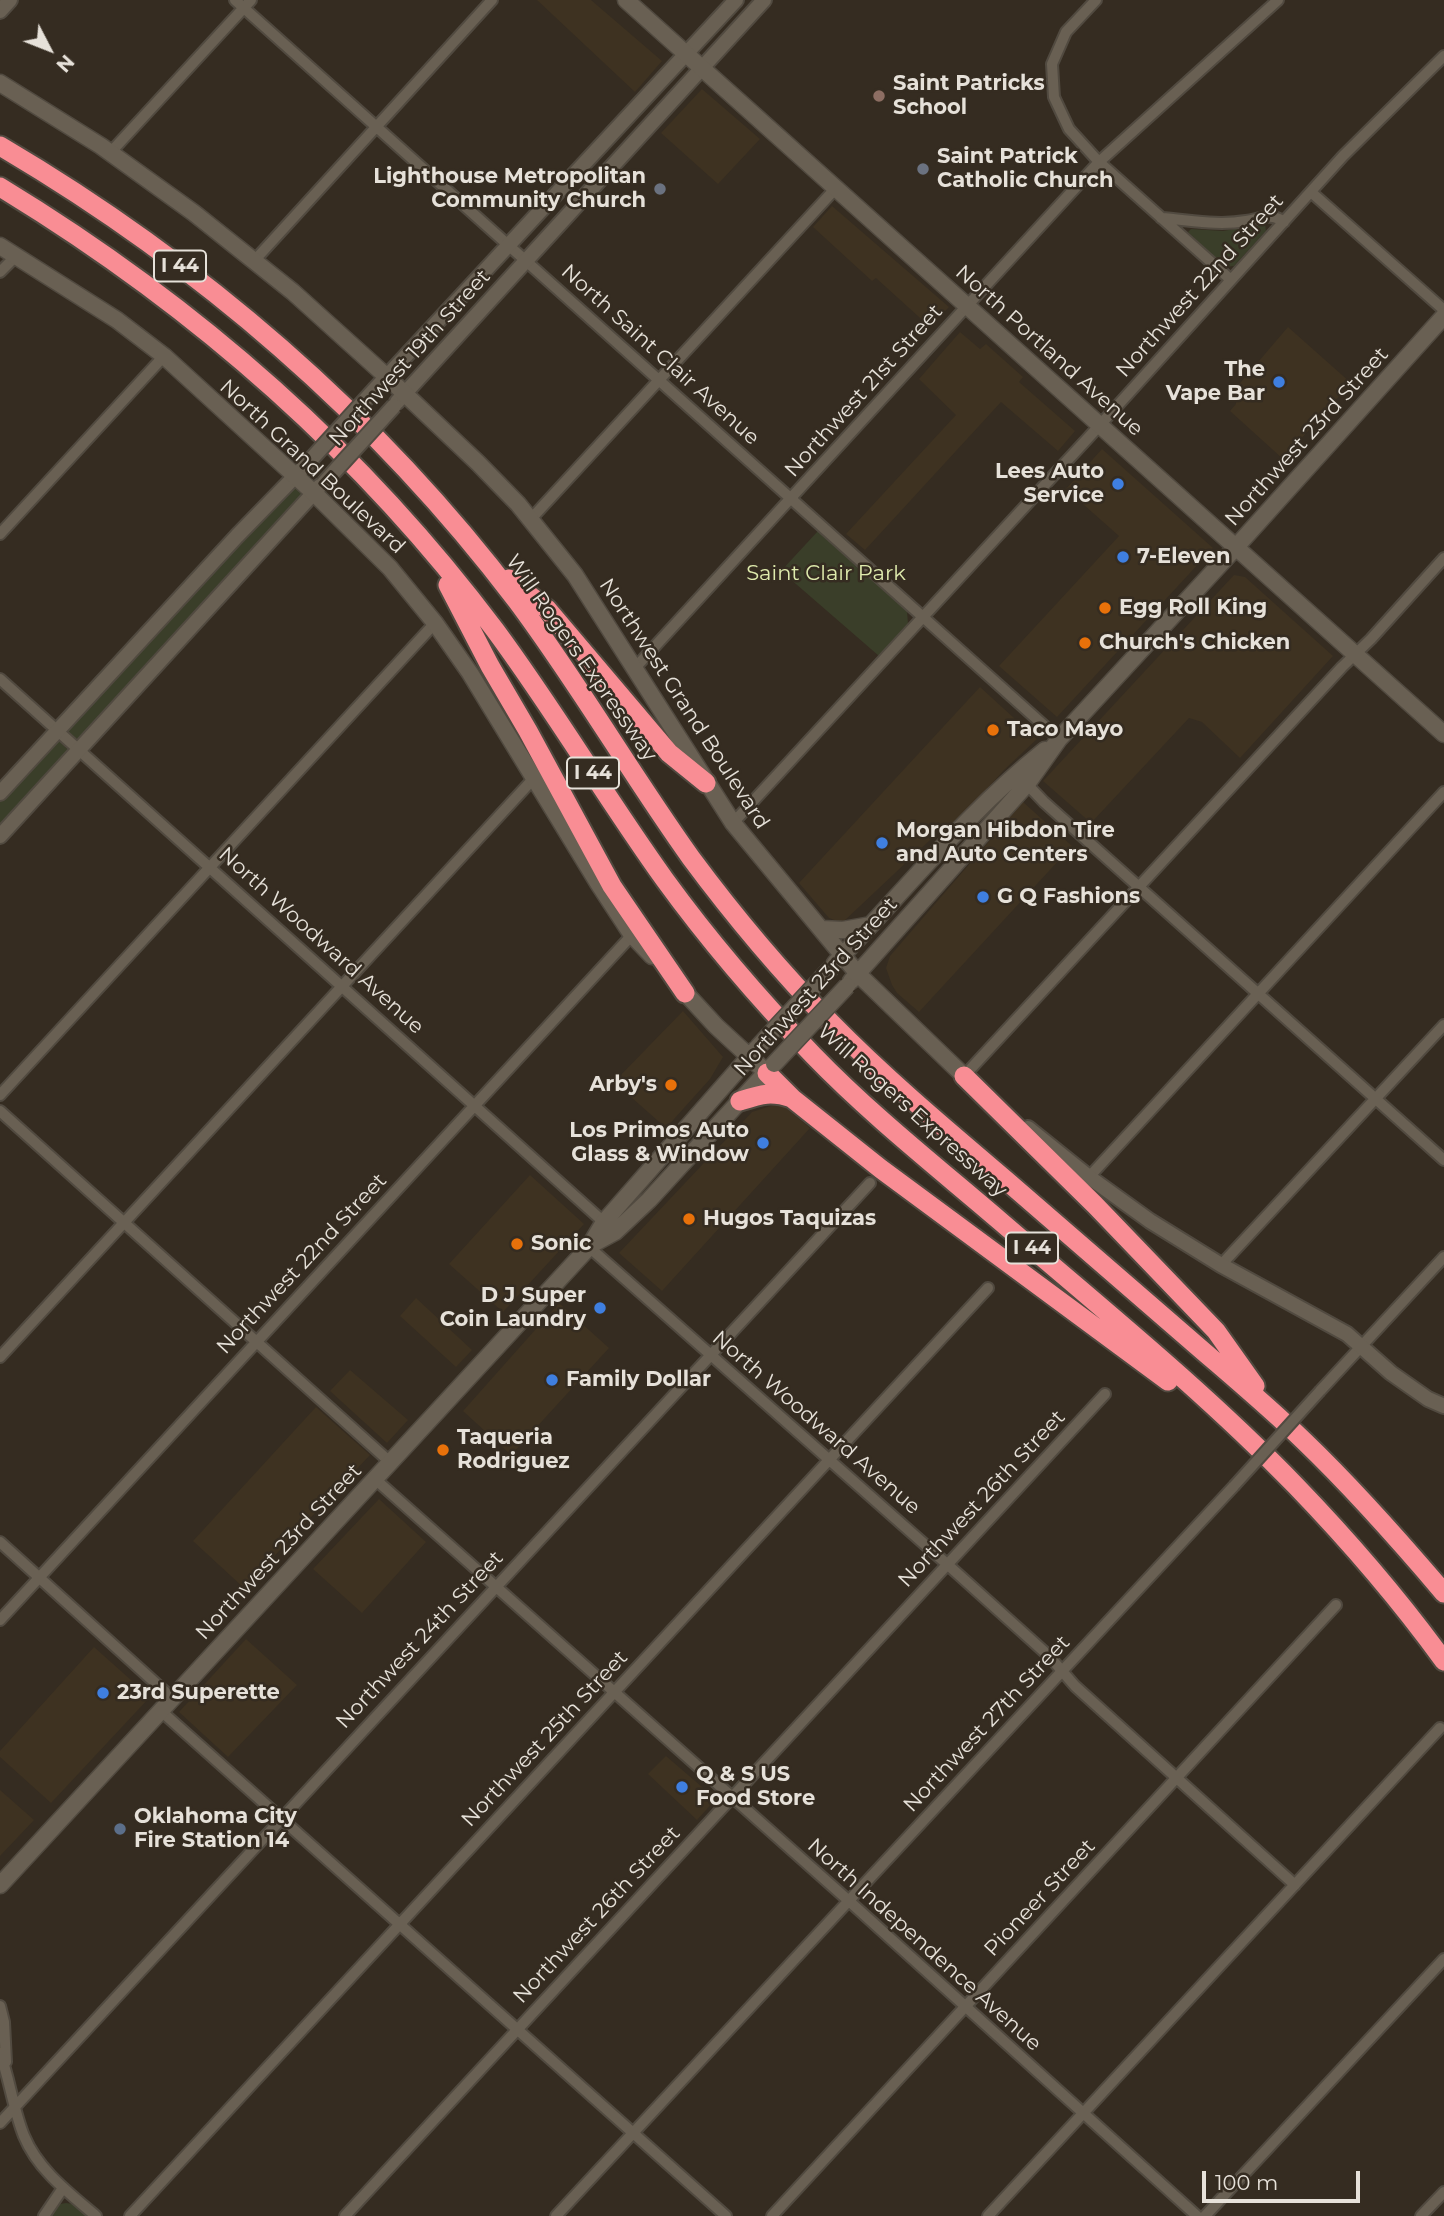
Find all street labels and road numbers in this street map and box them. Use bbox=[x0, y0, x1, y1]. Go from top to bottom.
street label: Northwest 22nd Street bbox=[1111, 189, 1289, 383]
road number: I 44 bbox=[154, 250, 206, 282]
street label: North Saint Clair Avenue bbox=[556, 259, 764, 451]
street label: North Portland Avenue bbox=[950, 260, 1148, 442]
street label: Northwest 19th Street bbox=[324, 265, 496, 451]
street label: Northwest 21st Street bbox=[780, 299, 948, 483]
street label: Northwest 23rd Street bbox=[1220, 342, 1394, 532]
street label: North Grand Boulevard bbox=[214, 374, 410, 560]
street label: Will Rogers Expressway bbox=[500, 550, 662, 766]
street label: Northwest Grand Boulevard bbox=[593, 574, 775, 834]
road number: I 44 bbox=[567, 758, 619, 788]
street label: North Woodward Avenue bbox=[213, 842, 429, 1040]
street label: Northwest 23rd Street bbox=[729, 892, 903, 1082]
street label: Will Rogers Expressway bbox=[812, 1019, 1012, 1203]
street label: Northwest 22nd Street bbox=[212, 1168, 392, 1360]
road number: I 44 bbox=[1006, 1232, 1058, 1264]
street label: North Woodward Avenue bbox=[707, 1326, 925, 1520]
street label: Northwest 26th Street bbox=[893, 1405, 1071, 1593]
street label: Northwest 23rd Street bbox=[191, 1459, 367, 1645]
street label: Northwest 24th Street bbox=[331, 1546, 509, 1734]
street label: Northwest 27th Street bbox=[899, 1630, 1075, 1818]
street label: Northwest 25th Street bbox=[457, 1646, 633, 1832]
street label: Northwest 26th Street bbox=[508, 1821, 686, 2009]
street label: North Independence Avenue bbox=[802, 1833, 1046, 2057]
street label: Pioneer Street bbox=[979, 1834, 1101, 1962]

